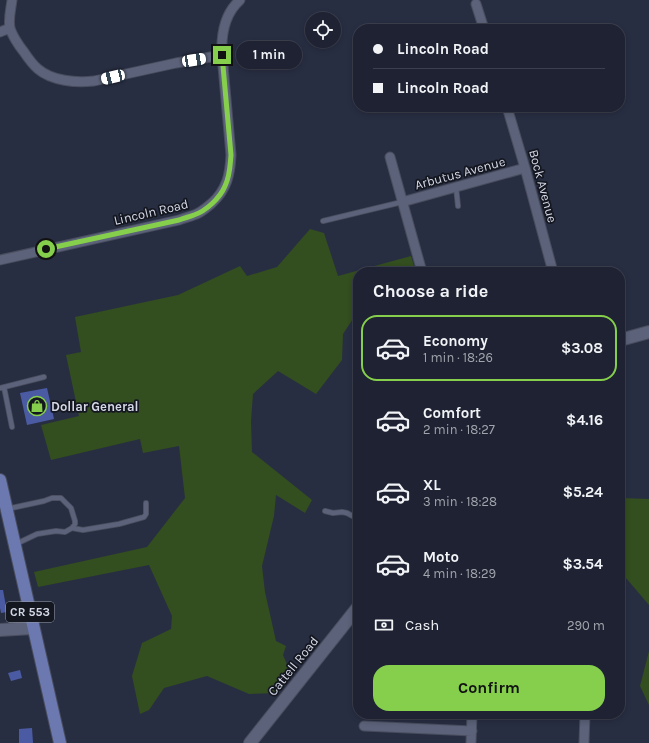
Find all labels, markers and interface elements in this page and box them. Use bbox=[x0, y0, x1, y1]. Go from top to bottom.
map controls bbox=[305, 12, 341, 48]
button: locate bbox=[305, 12, 341, 48]
text: Lincoln Road bbox=[397, 40, 489, 58]
callout: 1 min bbox=[236, 41, 302, 69]
route end bbox=[213, 46, 231, 64]
text: 1 min bbox=[253, 47, 285, 62]
car bbox=[181, 52, 207, 68]
car bbox=[100, 68, 126, 86]
text: Lincoln Road bbox=[397, 79, 489, 97]
street label: Bock Avenue bbox=[526, 148, 560, 225]
street label: Arbutus Avenue bbox=[413, 154, 507, 192]
street label: Lincoln Road bbox=[112, 196, 190, 228]
route start bbox=[37, 240, 55, 258]
text: Choose a ride bbox=[373, 280, 488, 302]
icon: car bbox=[375, 330, 411, 366]
text: Economy bbox=[423, 332, 488, 350]
text: $3.08 bbox=[561, 339, 603, 357]
text: 1 min · 18:26 bbox=[423, 350, 493, 365]
shop icon: Dollar General bbox=[26, 395, 48, 417]
place label: Dollar General bbox=[51, 399, 139, 414]
icon: car bbox=[375, 402, 411, 438]
text: Comfort bbox=[423, 404, 481, 422]
text: $4.16 bbox=[566, 411, 603, 429]
text: 2 min · 18:27 bbox=[423, 422, 495, 437]
icon: car bbox=[375, 474, 411, 510]
text: XL bbox=[423, 476, 441, 494]
text: $5.24 bbox=[563, 483, 603, 501]
text: 3 min · 18:28 bbox=[423, 494, 497, 509]
icon: car bbox=[375, 546, 411, 582]
text: Moto bbox=[423, 548, 459, 566]
text: $3.54 bbox=[562, 555, 603, 573]
text: 4 min · 18:29 bbox=[423, 566, 496, 581]
road number: CR 553 bbox=[6, 602, 54, 622]
icon: cash bbox=[373, 614, 395, 636]
text: Cash bbox=[405, 616, 439, 634]
text: 290 m bbox=[567, 618, 605, 633]
street label: Cattell Road bbox=[265, 633, 321, 699]
button: Confirm bbox=[373, 665, 605, 711]

